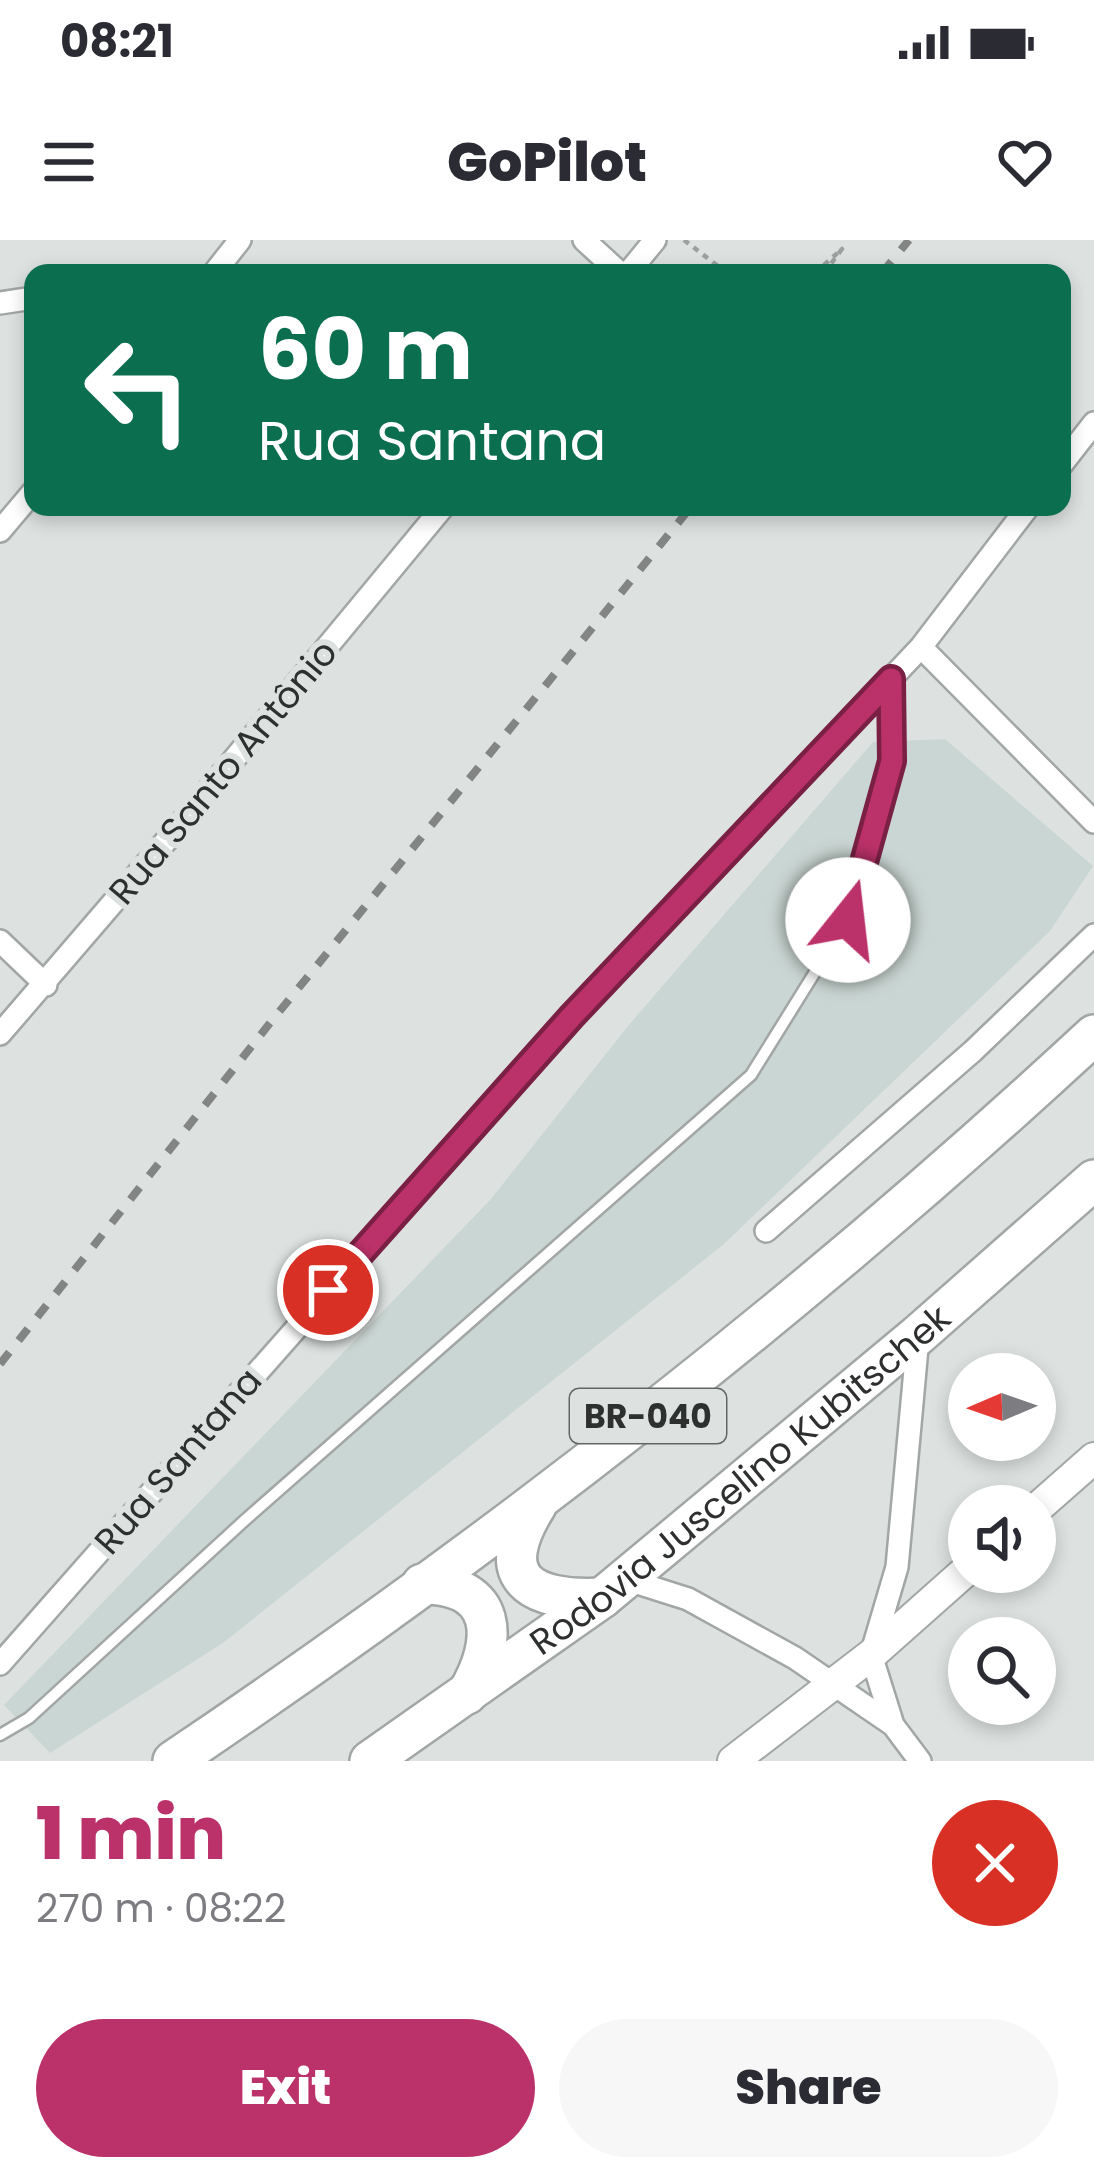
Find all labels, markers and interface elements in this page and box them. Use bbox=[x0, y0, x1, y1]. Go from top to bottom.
text: 08:21 bbox=[60, 10, 174, 73]
text: GoPilot bbox=[447, 124, 647, 200]
icon: menu bbox=[36, 129, 102, 195]
icon: heart bbox=[992, 129, 1058, 195]
text: 60 m bbox=[258, 291, 473, 408]
icon: left bbox=[60, 312, 216, 468]
text: Rua Santana bbox=[258, 403, 606, 479]
street label: Rua Santo Antônio bbox=[97, 629, 349, 915]
position arrow bbox=[785, 857, 911, 983]
pin bbox=[277, 1239, 379, 1341]
icon: arrive bbox=[295, 1257, 361, 1323]
street label: Rodovia Juscelino Kubitschek bbox=[519, 1292, 962, 1667]
north arrow bbox=[948, 1353, 1056, 1461]
map controls bbox=[948, 1353, 1056, 1725]
street label: Rua Santana bbox=[83, 1357, 273, 1565]
road number: BR-040 bbox=[570, 1389, 726, 1443]
button: sound bbox=[948, 1485, 1056, 1593]
button: search bbox=[948, 1617, 1056, 1725]
text: 1 min bbox=[36, 1783, 226, 1884]
button: close bbox=[932, 1800, 1058, 1926]
text: 270 m · 08:22 bbox=[36, 1881, 286, 1936]
button: Exit bbox=[36, 2019, 535, 2157]
button: Share bbox=[559, 2019, 1058, 2157]

